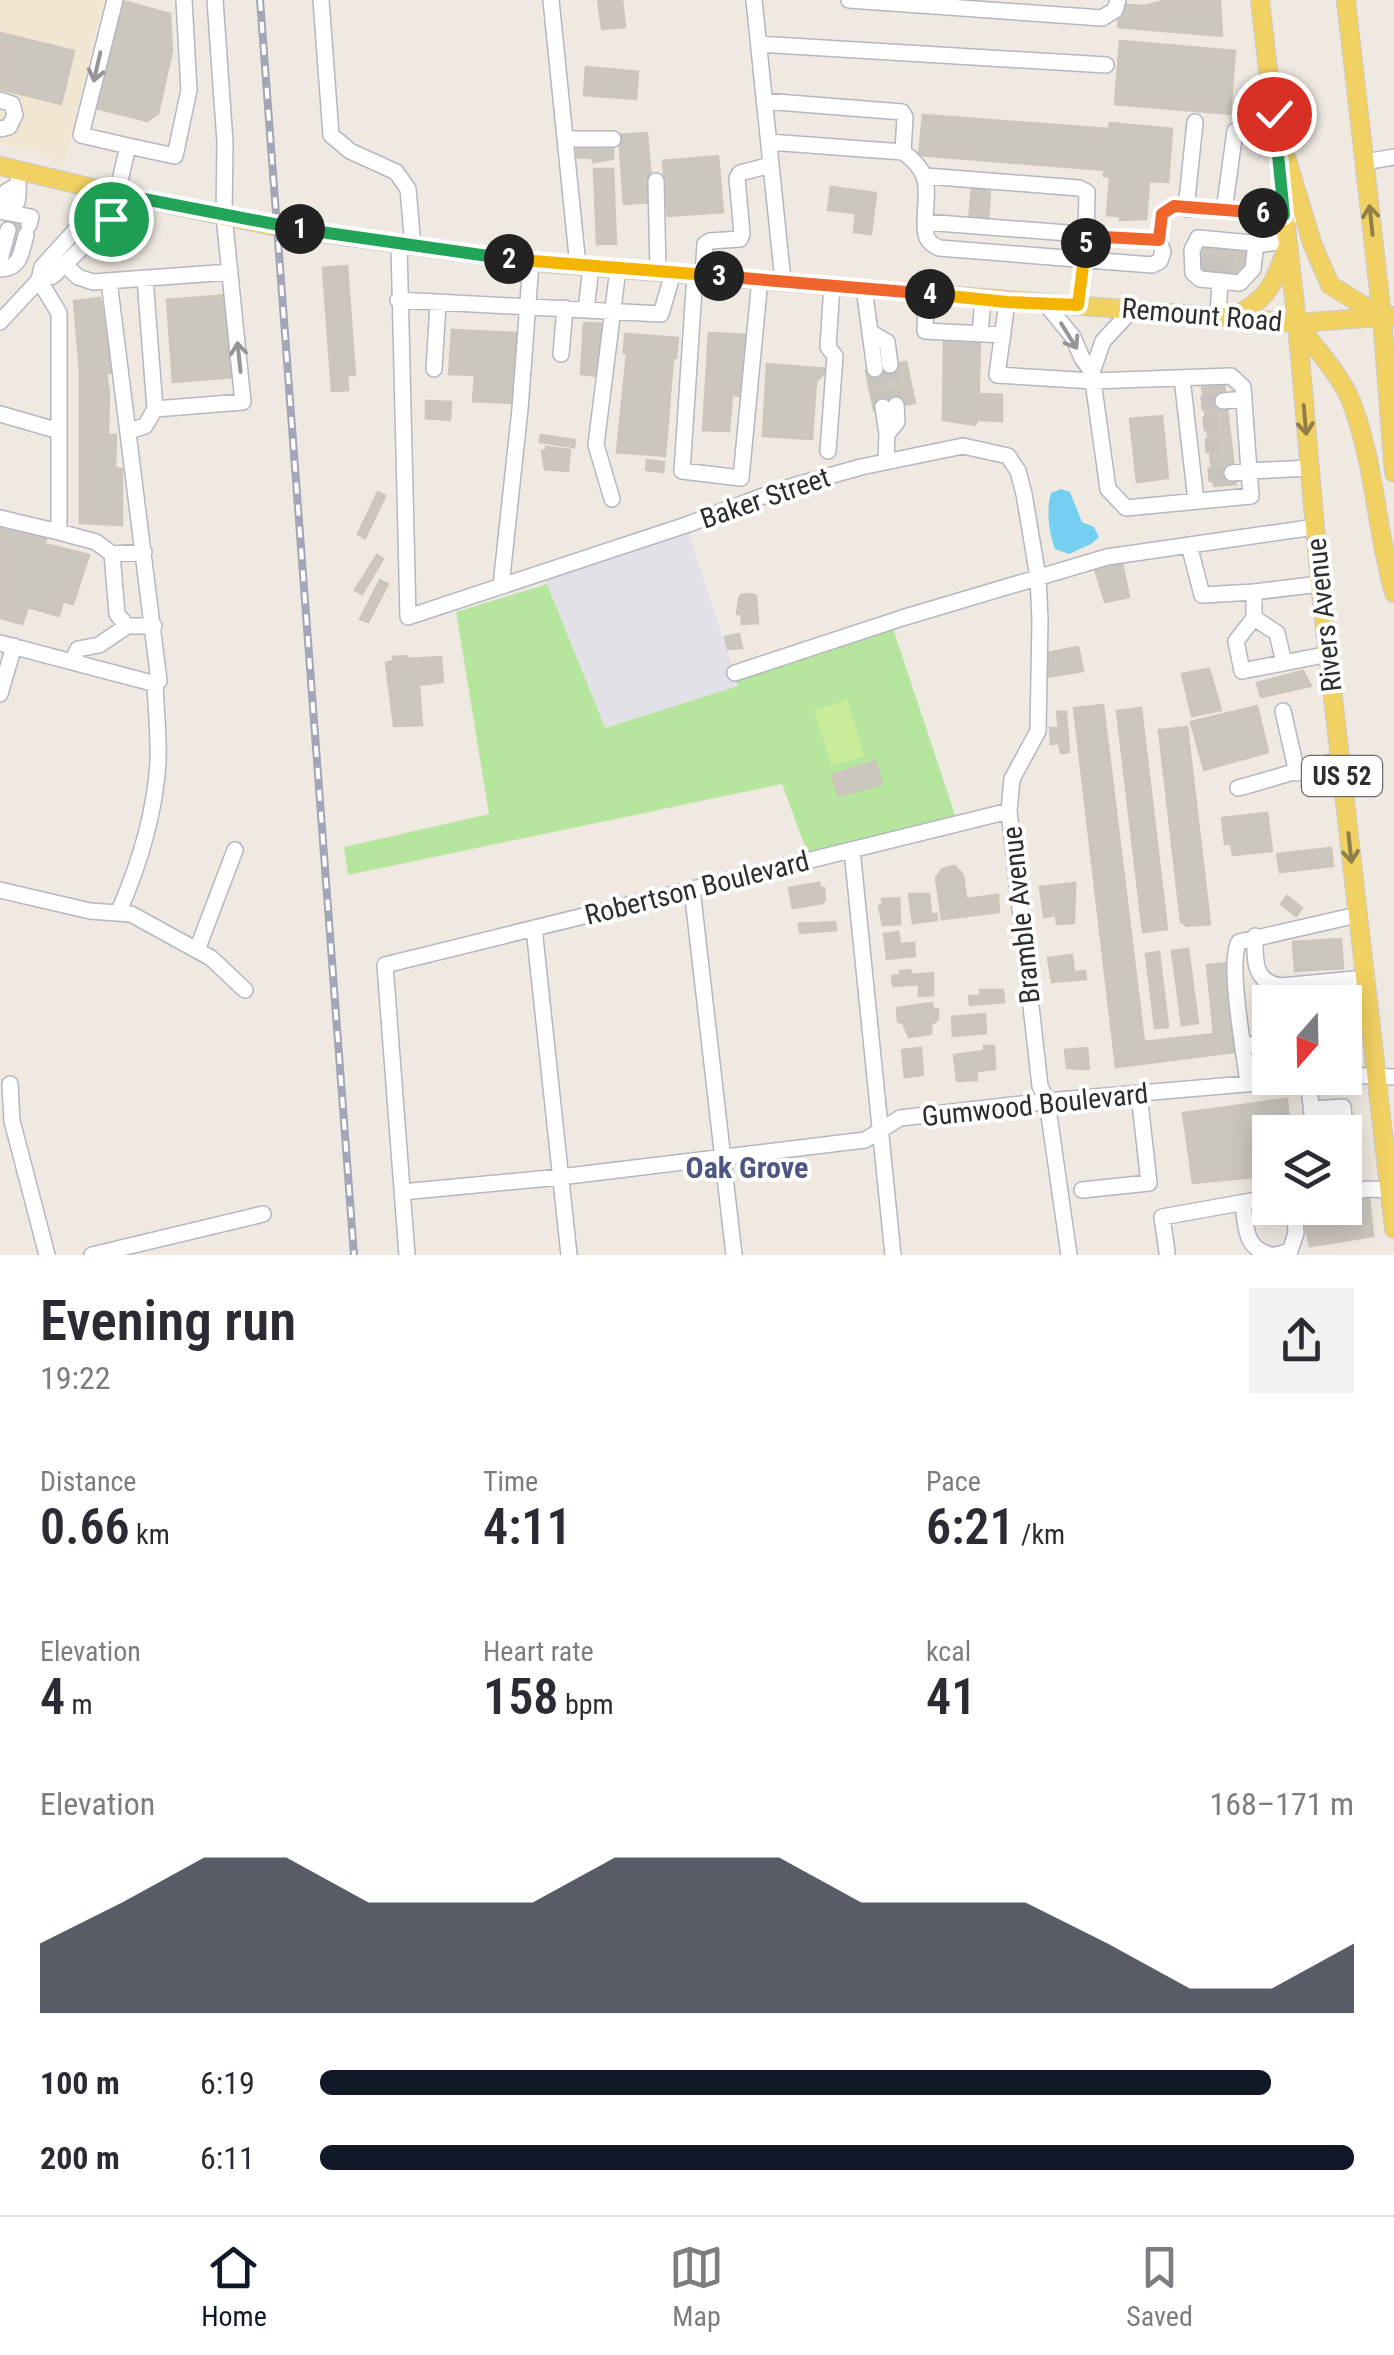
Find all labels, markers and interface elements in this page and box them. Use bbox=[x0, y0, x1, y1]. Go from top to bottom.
one-way arrow bbox=[87, 50, 105, 82]
pin bbox=[1232, 72, 1317, 157]
icon: check bbox=[1247, 87, 1302, 142]
pin bbox=[69, 177, 154, 262]
pin: 6 bbox=[1238, 188, 1288, 238]
icon: arrive bbox=[84, 192, 139, 247]
text: 6 bbox=[1256, 196, 1270, 229]
pin: 1 bbox=[275, 204, 325, 254]
one-way arrow bbox=[1362, 205, 1381, 237]
text: 1 bbox=[293, 212, 307, 245]
pin: 5 bbox=[1061, 218, 1111, 268]
text: 5 bbox=[1079, 226, 1093, 259]
pin: 2 bbox=[484, 234, 534, 284]
text: 2 bbox=[502, 242, 516, 275]
pin: 3 bbox=[694, 251, 744, 301]
text: 3 bbox=[712, 259, 726, 292]
pin: 4 bbox=[905, 269, 955, 319]
text: 4 bbox=[923, 277, 937, 310]
street label: Remount Road bbox=[1120, 292, 1284, 338]
one-way arrow bbox=[1059, 322, 1080, 350]
one-way arrow bbox=[229, 342, 248, 374]
one-way arrow bbox=[1296, 403, 1315, 436]
street label: Baker Street bbox=[696, 460, 834, 536]
street label: Rivers Avenue bbox=[1300, 536, 1348, 694]
road number: US 52 bbox=[1302, 756, 1382, 796]
street label: Bramble Avenue bbox=[995, 825, 1047, 1005]
one-way arrow bbox=[1341, 831, 1360, 863]
street label: Robertson Boulevard bbox=[582, 844, 812, 932]
north arrow bbox=[1252, 985, 1362, 1095]
map controls bbox=[1252, 985, 1362, 1225]
street label: Gumwood Boulevard bbox=[920, 1077, 1150, 1133]
button: layers bbox=[1252, 1115, 1362, 1225]
district label: Oak Grove bbox=[686, 1150, 808, 1185]
button: share bbox=[1249, 1288, 1354, 1393]
text: Evening run bbox=[40, 1289, 296, 1353]
text: 19:22 bbox=[40, 1359, 111, 1397]
text: Distance bbox=[40, 1465, 137, 1498]
text: Time bbox=[483, 1465, 538, 1498]
text: Pace bbox=[926, 1465, 981, 1498]
text: 0.66 bbox=[40, 1498, 130, 1556]
text: 4:11 bbox=[483, 1498, 572, 1556]
text: 6:21 bbox=[926, 1498, 1015, 1556]
text: km bbox=[130, 1518, 170, 1551]
text: /km bbox=[1015, 1518, 1065, 1551]
text: Elevation bbox=[40, 1635, 141, 1668]
text: Heart rate bbox=[483, 1635, 594, 1668]
text: kcal bbox=[926, 1635, 971, 1668]
text: 4 bbox=[40, 1668, 65, 1726]
text: 158 bbox=[483, 1668, 558, 1726]
text: 41 bbox=[926, 1668, 976, 1726]
text: m bbox=[65, 1688, 93, 1721]
text: bpm bbox=[558, 1688, 614, 1721]
text: Elevation bbox=[40, 1785, 155, 1823]
text: 168–171 m bbox=[1209, 1785, 1354, 1823]
text: 100 m bbox=[40, 2064, 120, 2102]
text: 6:19 bbox=[200, 2064, 255, 2102]
text: 200 m bbox=[40, 2139, 120, 2177]
text: 6:11 bbox=[200, 2139, 255, 2177]
tab: Home bbox=[201, 2240, 267, 2333]
tab: Map bbox=[669, 2240, 724, 2333]
tab: Saved bbox=[1126, 2240, 1193, 2333]

